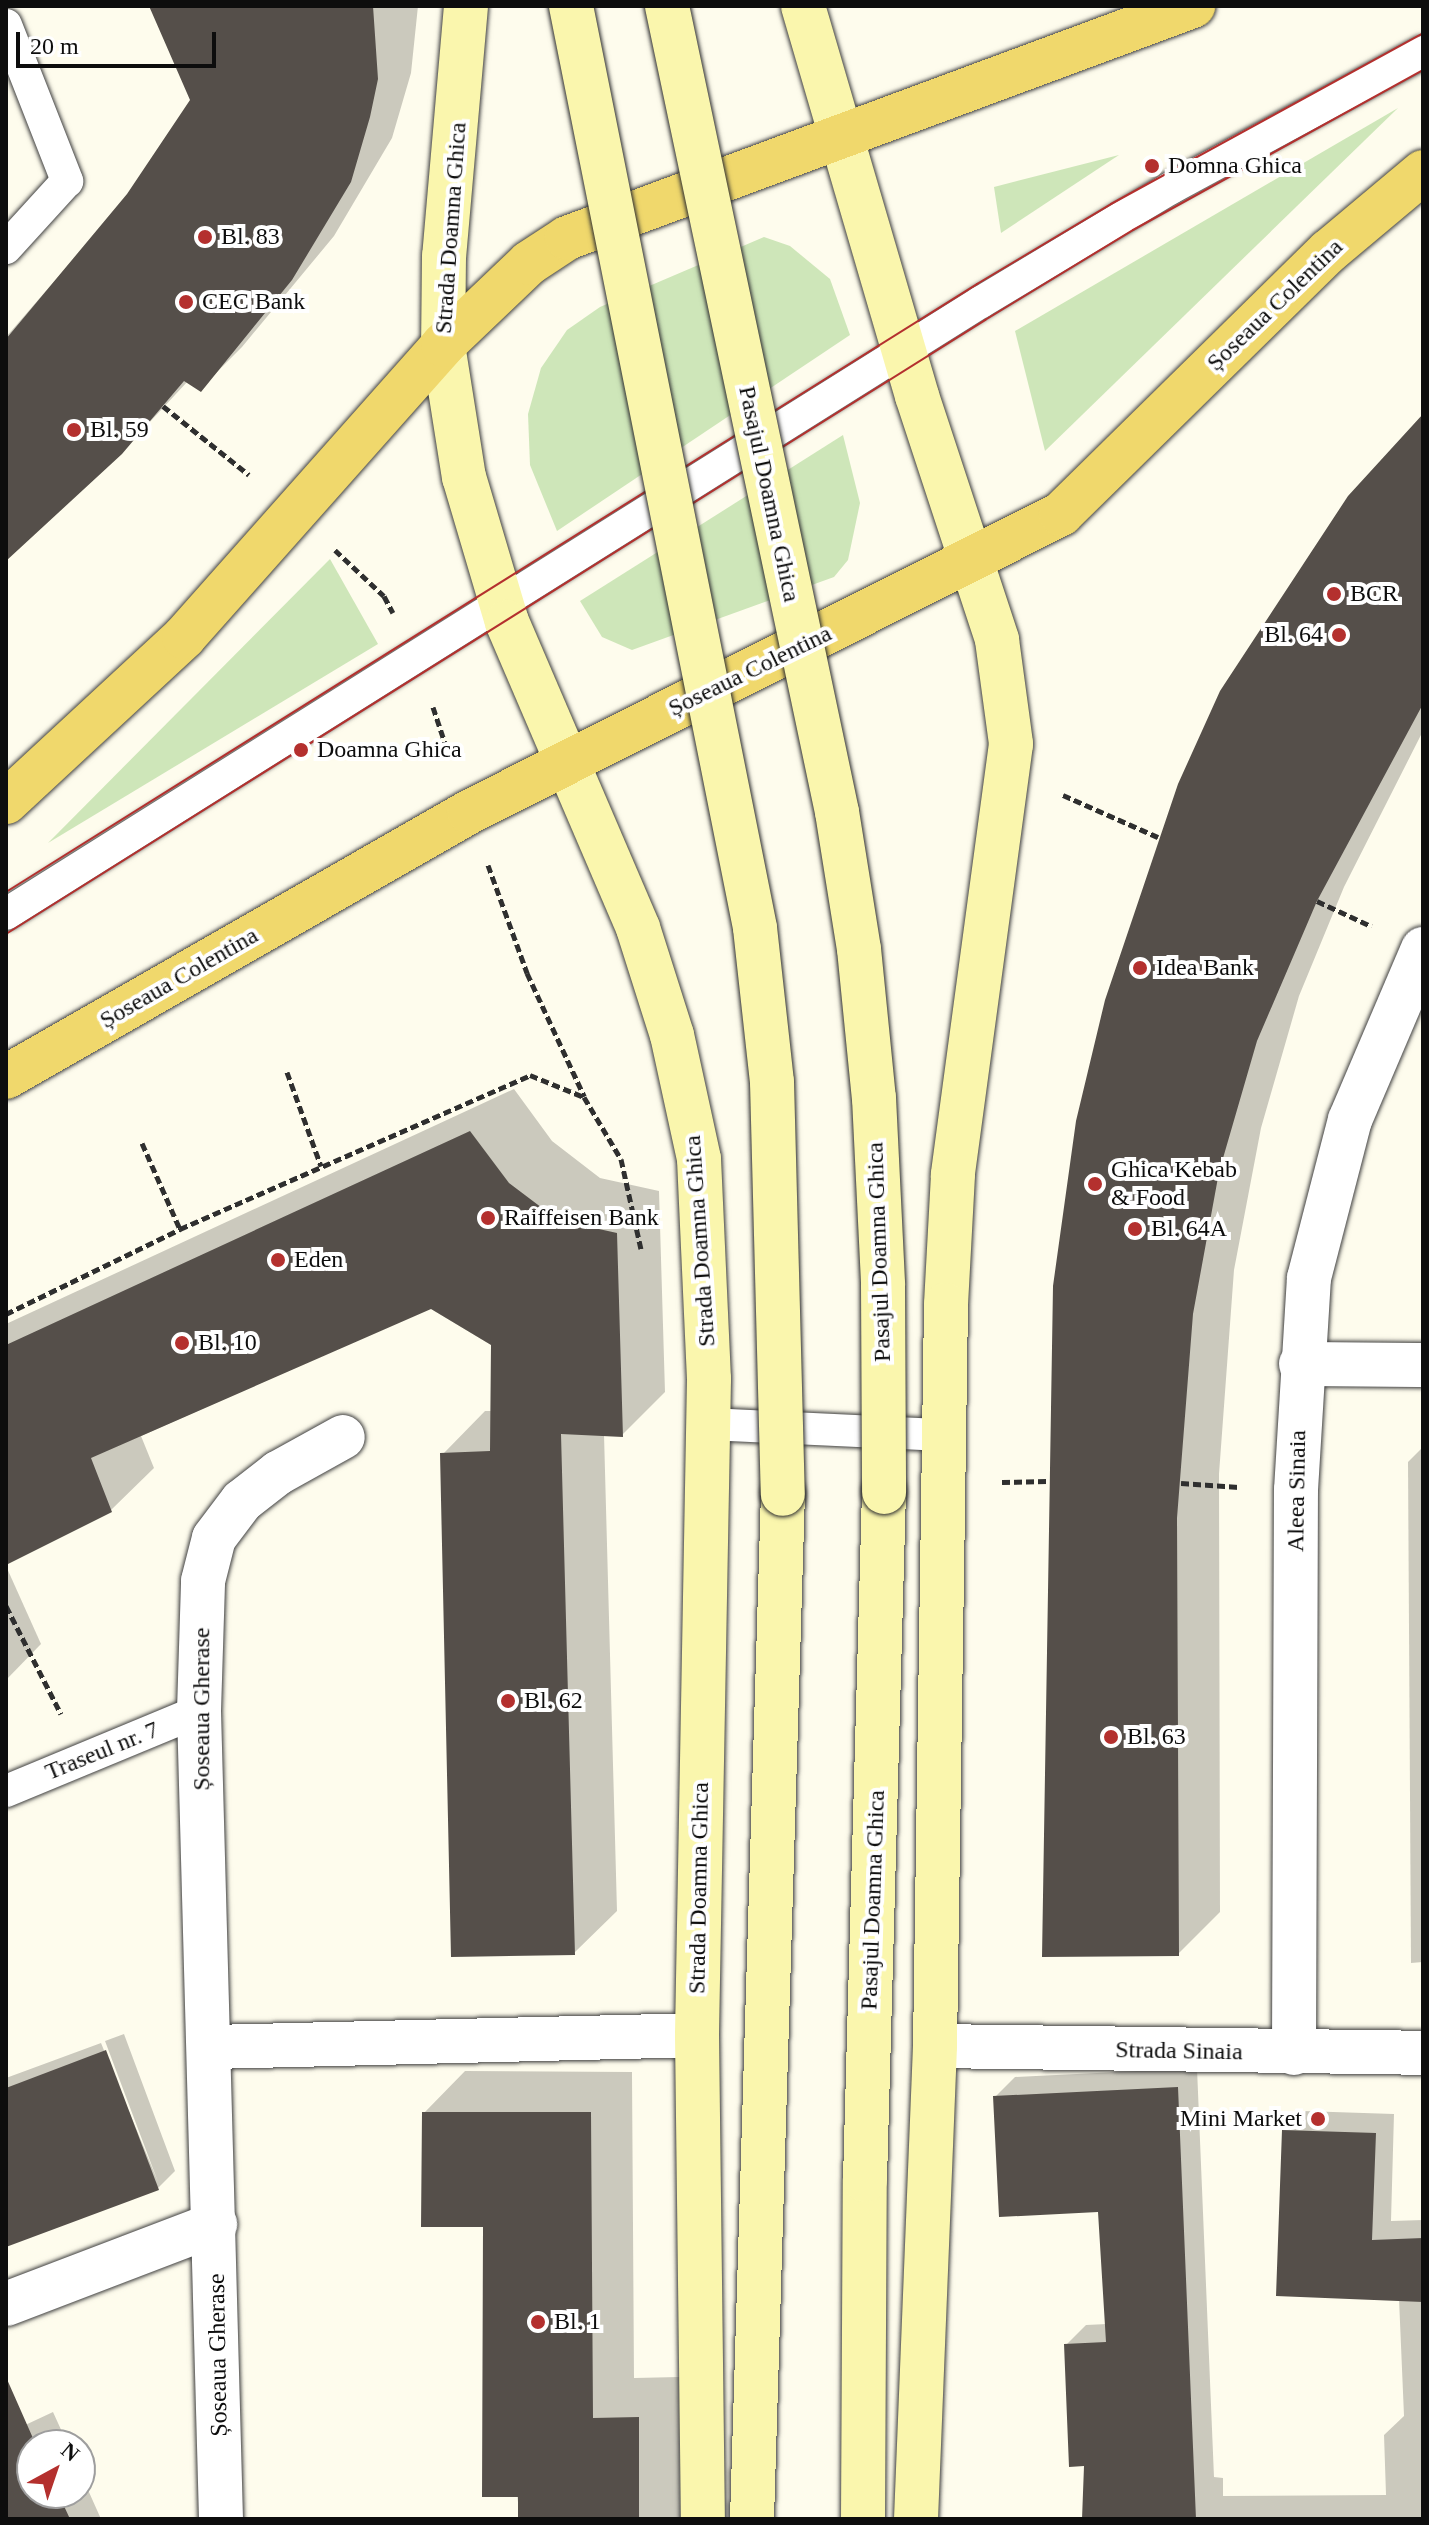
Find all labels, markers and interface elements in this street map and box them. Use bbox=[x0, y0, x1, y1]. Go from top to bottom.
scale bar bbox=[20, 16, 220, 66]
text: 20 m bbox=[30, 33, 79, 59]
street label: Strada Doamna Ghica bbox=[429, 121, 473, 335]
place label: Domna Ghica bbox=[1168, 152, 1302, 180]
marker: Domna Ghica bbox=[1143, 157, 1161, 175]
place label: Bl. 83 bbox=[221, 223, 280, 251]
marker: Bl. 83 bbox=[196, 228, 214, 246]
street label: Șoseaua Colentina bbox=[1201, 233, 1349, 377]
place label: CEC Bank bbox=[202, 288, 305, 316]
marker: CEC Bank bbox=[177, 293, 195, 311]
street label: Pasajul Doamna Ghica bbox=[732, 383, 806, 605]
place label: Bl. 59 bbox=[90, 416, 149, 444]
marker: Bl. 59 bbox=[65, 421, 83, 439]
place label: BCR bbox=[1350, 580, 1398, 608]
marker: BCR bbox=[1325, 585, 1343, 603]
street label: Șoseaua Colentina bbox=[664, 619, 836, 723]
place label: Bl. 64 bbox=[1264, 621, 1323, 649]
marker: Bl. 64 bbox=[1330, 626, 1348, 644]
place label: Doamna Ghica bbox=[317, 736, 462, 764]
marker: Doamna Ghica bbox=[292, 741, 310, 759]
street label: Șoseaua Colentina bbox=[95, 921, 263, 1035]
place label: Idea Bank bbox=[1156, 954, 1254, 982]
marker: Idea Bank bbox=[1131, 959, 1149, 977]
street label: Strada Doamna Ghica bbox=[678, 1134, 722, 1348]
street label: Pasajul Doamna Ghica bbox=[861, 1142, 897, 1362]
place label: Ghica Kebab & Food bbox=[1111, 1156, 1237, 1212]
marker: Ghica Kebab & Food bbox=[1086, 1175, 1104, 1193]
place label: Raiffeisen Bank bbox=[504, 1204, 659, 1232]
marker: Raiffeisen Bank bbox=[479, 1209, 497, 1227]
place label: Bl. 64A bbox=[1151, 1215, 1227, 1243]
marker: Bl. 64A bbox=[1126, 1220, 1144, 1238]
place label: Eden bbox=[294, 1246, 343, 1274]
marker: Eden bbox=[269, 1251, 287, 1269]
place label: Bl. 10 bbox=[198, 1329, 257, 1357]
marker: Bl. 10 bbox=[173, 1334, 191, 1352]
street label: Aleea Sinaia bbox=[1282, 1430, 1312, 1552]
street label: Șoseaua Gherase bbox=[188, 1627, 216, 1791]
place label: Bl. 62 bbox=[524, 1687, 583, 1715]
marker: Bl. 62 bbox=[499, 1692, 517, 1710]
street label: Traseul nr. 7 bbox=[41, 1715, 163, 1787]
place label: Bl. 63 bbox=[1127, 1723, 1186, 1751]
marker: Bl. 63 bbox=[1102, 1728, 1120, 1746]
street label: Strada Doamna Ghica bbox=[683, 1782, 715, 1994]
street label: Pasajul Doamna Ghica bbox=[855, 1790, 891, 2010]
street label: Strada Sinaia bbox=[1115, 2035, 1243, 2067]
place label: Mini Market bbox=[1180, 2105, 1302, 2133]
marker: Mini Market bbox=[1309, 2110, 1327, 2128]
street label: Șoseaua Gherase bbox=[202, 2273, 234, 2437]
place label: Bl. 1 bbox=[554, 2308, 601, 2336]
marker: Bl. 1 bbox=[529, 2313, 547, 2331]
north arrow bbox=[16, 2429, 96, 2509]
text: N bbox=[56, 2437, 85, 2466]

